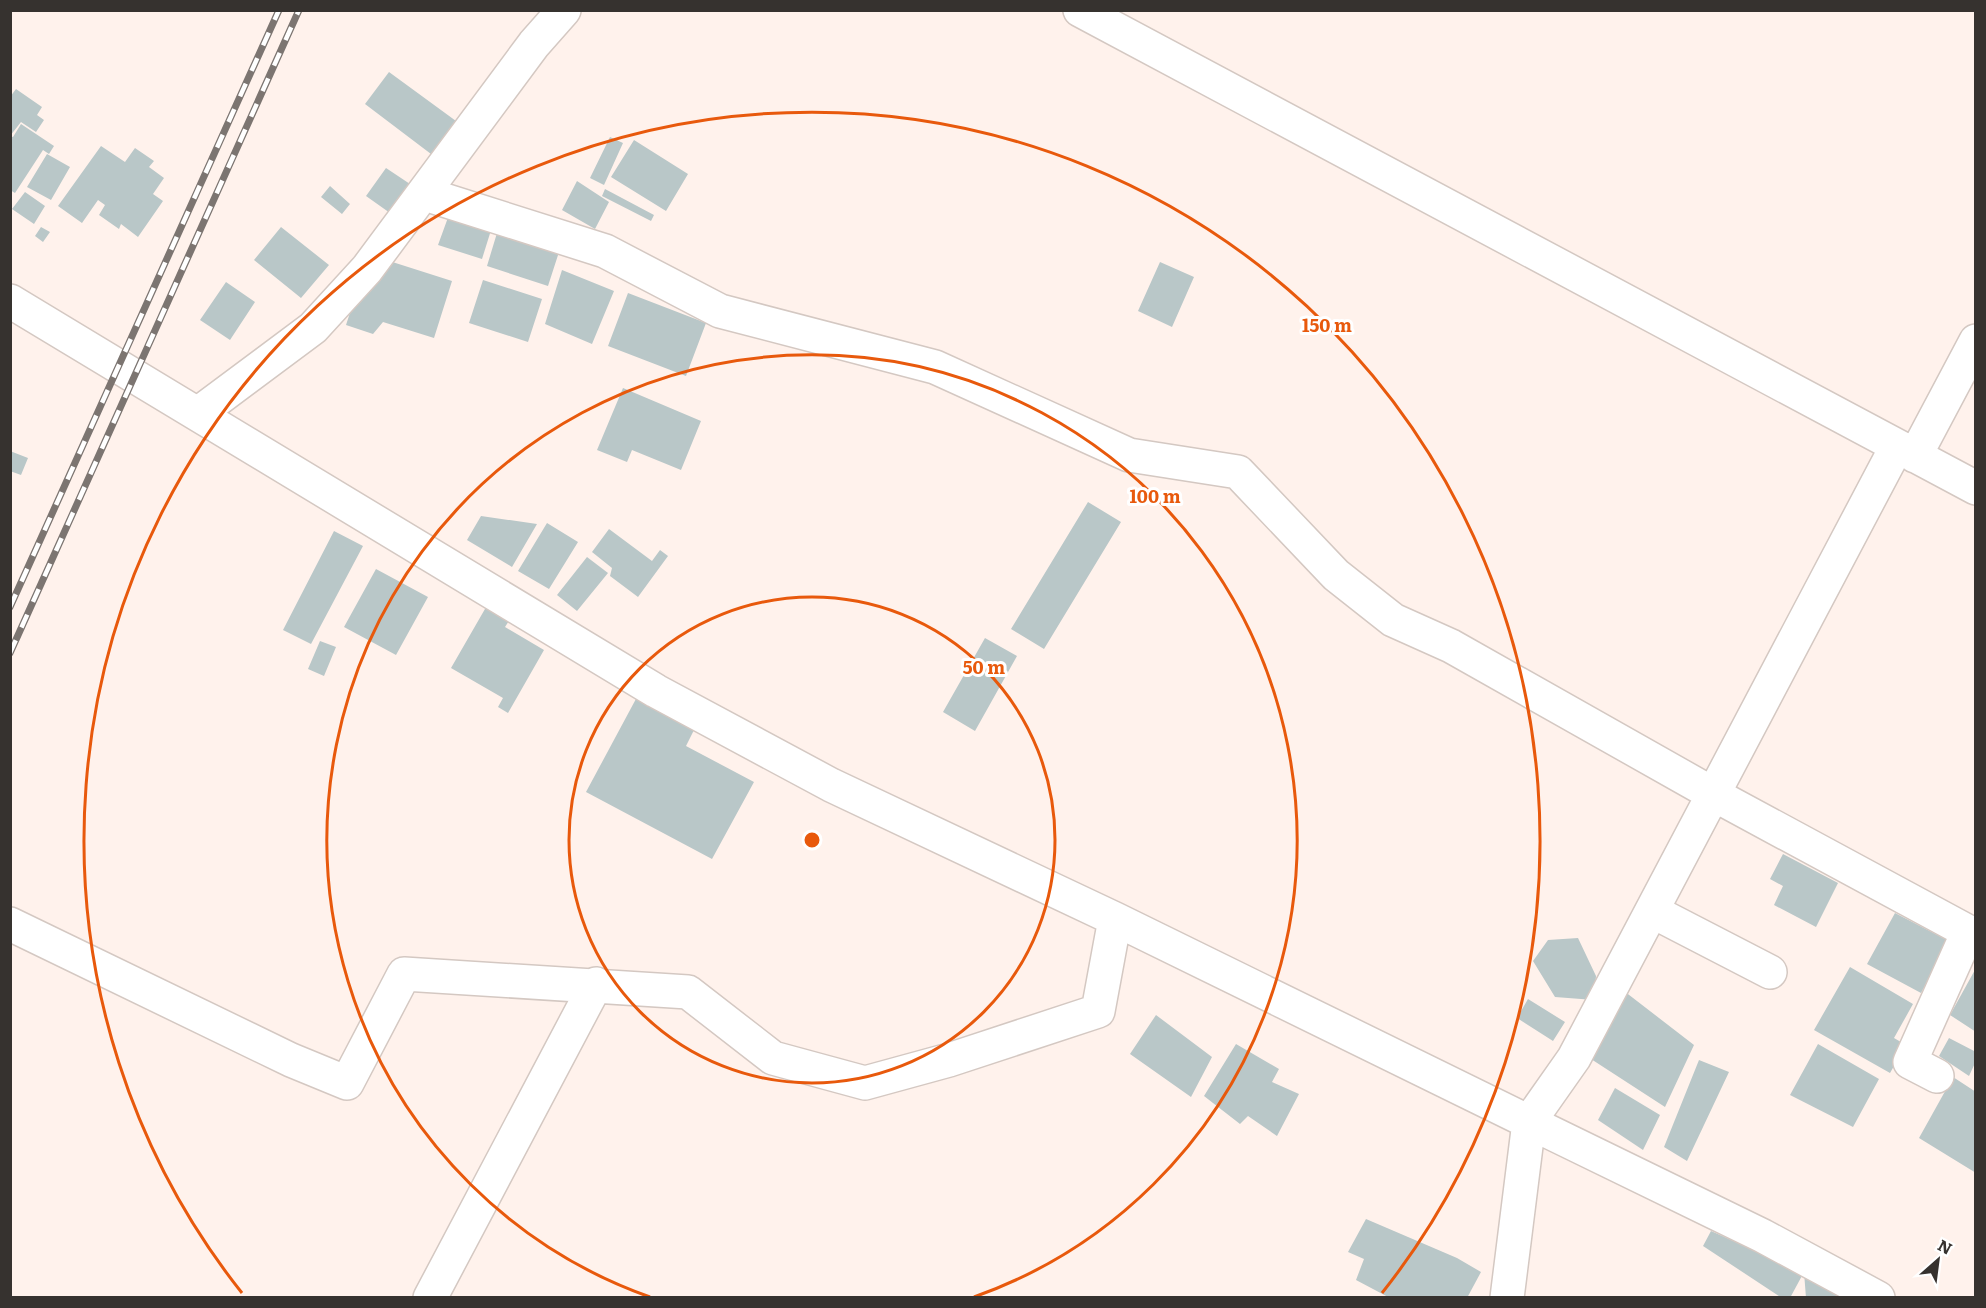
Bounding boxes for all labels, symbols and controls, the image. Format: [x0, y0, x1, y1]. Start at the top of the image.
text: 150 m [1302, 311, 1352, 338]
text: 100 m [1129, 482, 1181, 509]
text: 50 m [963, 653, 1005, 680]
centre of rings [802, 830, 822, 850]
north arrow [1908, 1230, 1968, 1290]
text: N [1934, 1232, 1957, 1260]

